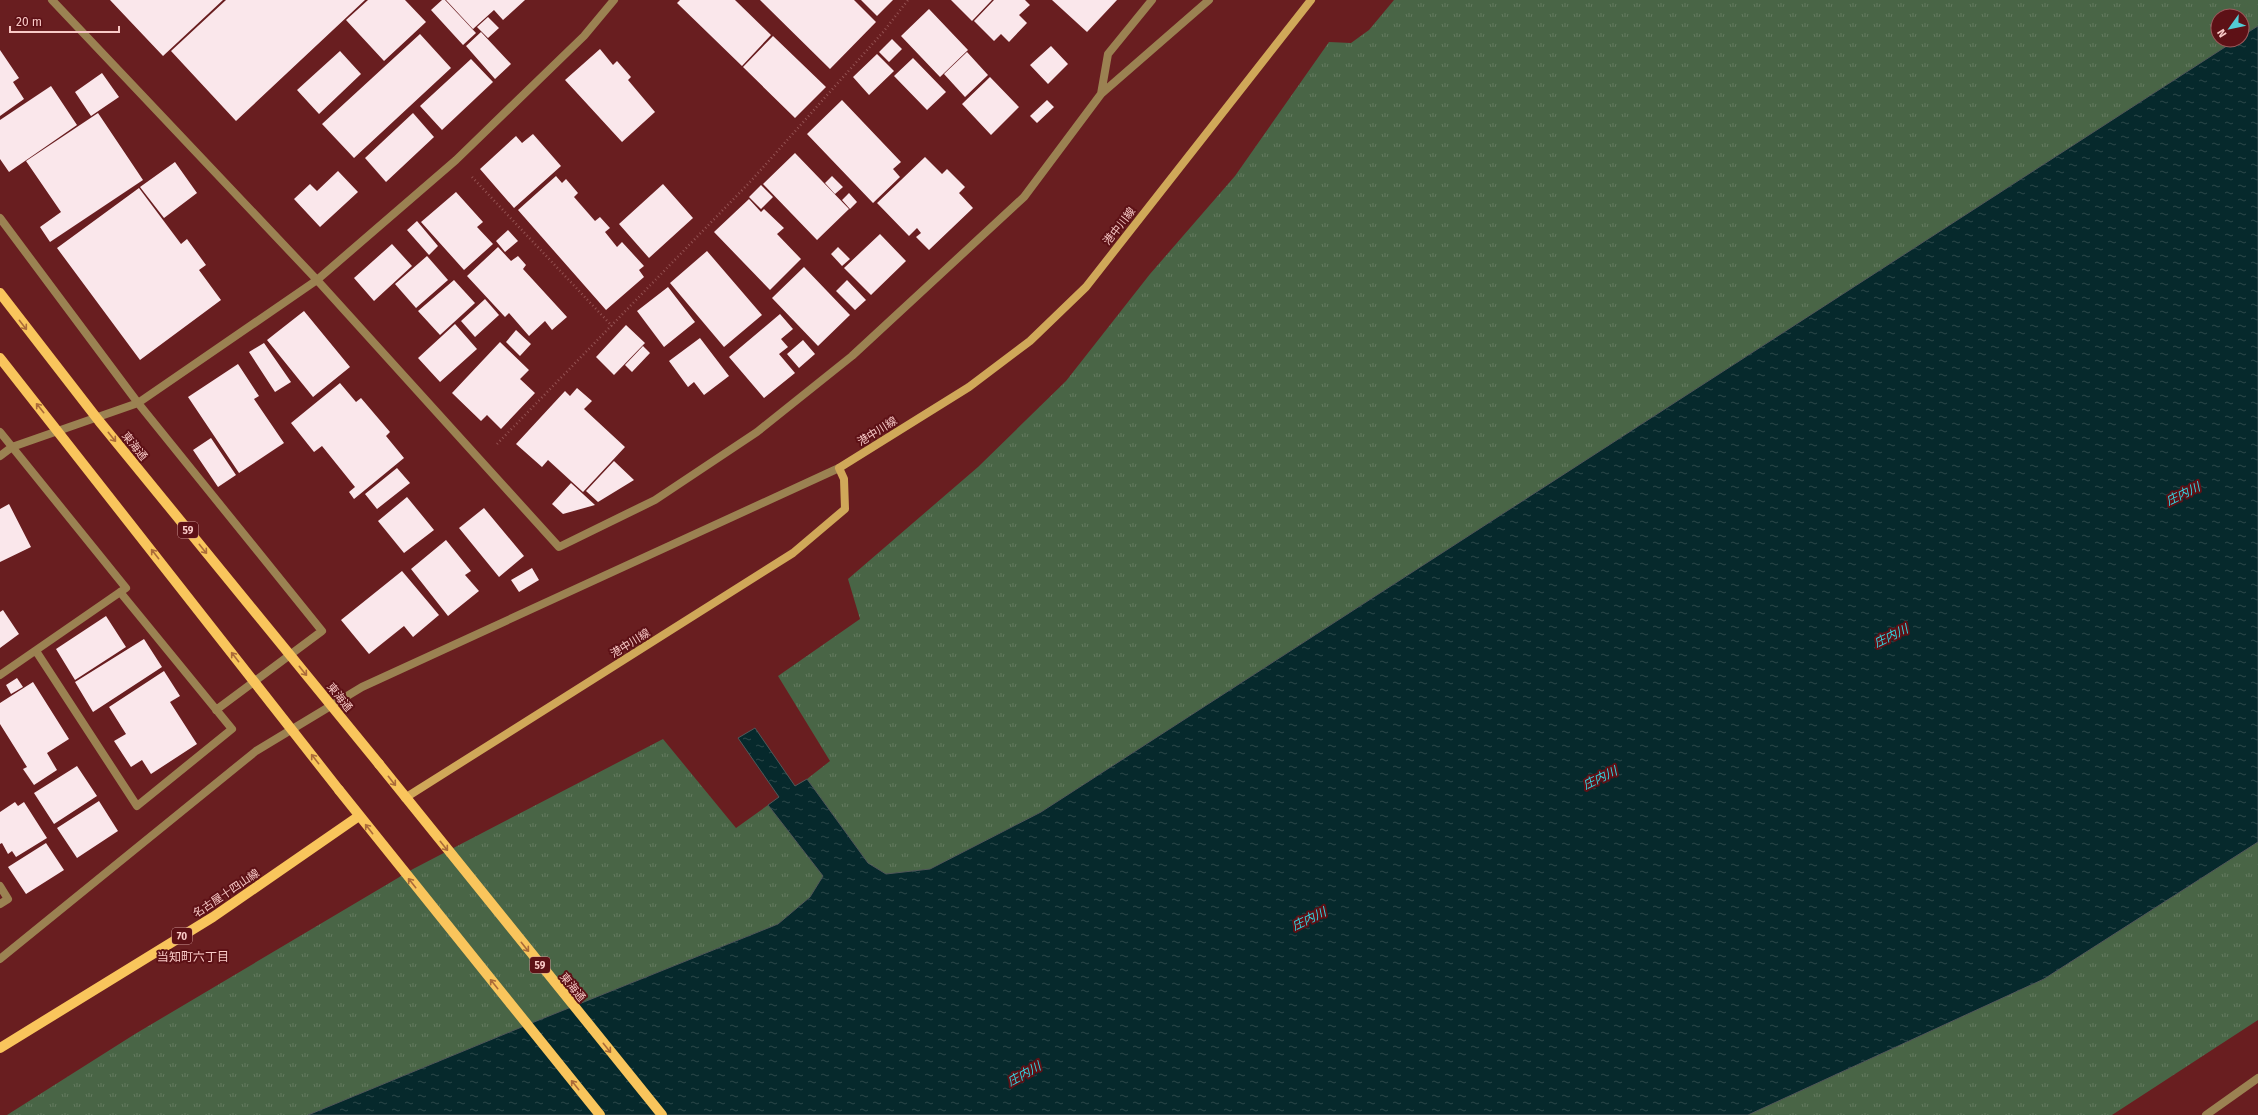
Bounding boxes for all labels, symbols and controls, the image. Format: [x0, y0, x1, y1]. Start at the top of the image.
scale bar [10, 8, 119, 34]
north arrow [2210, 8, 2250, 48]
text: 20 m [16, 15, 42, 29]
text: N [2215, 27, 2229, 40]
street label: 港中川線 [1101, 205, 1138, 248]
one-way arrow [18, 319, 27, 330]
one-way arrow [36, 402, 45, 413]
street label: 港中川線 [855, 414, 899, 449]
street label: 東海通 [119, 429, 150, 463]
one-way arrow [108, 432, 117, 443]
water label: 庄内川 [2164, 479, 2204, 508]
road number: 59 [178, 522, 198, 538]
one-way arrow [199, 543, 208, 554]
one-way arrow [151, 549, 160, 560]
water label: 庄内川 [1872, 621, 1912, 650]
street label: 港中川線 [608, 626, 652, 661]
one-way arrow [231, 651, 239, 662]
one-way arrow [299, 666, 308, 677]
street label: 東海通 [324, 680, 355, 714]
one-way arrow [311, 754, 319, 765]
water label: 庄内川 [1581, 763, 1621, 792]
one-way arrow [388, 775, 396, 786]
one-way arrow [364, 823, 373, 834]
one-way arrow [439, 841, 448, 851]
street label: 名古屋十四山線 [191, 866, 262, 920]
one-way arrow [408, 877, 416, 888]
water label: 庄内川 [1290, 904, 1330, 933]
road number: 70 [172, 928, 192, 944]
one-way arrow [521, 942, 530, 952]
district label: 当知町六丁目 [157, 950, 229, 964]
road number: 59 [530, 957, 550, 973]
street label: 東海通 [557, 970, 588, 1004]
one-way arrow [489, 978, 498, 989]
one-way arrow [603, 1043, 612, 1053]
water label: 庄内川 [1005, 1058, 1045, 1089]
one-way arrow [571, 1079, 580, 1090]

